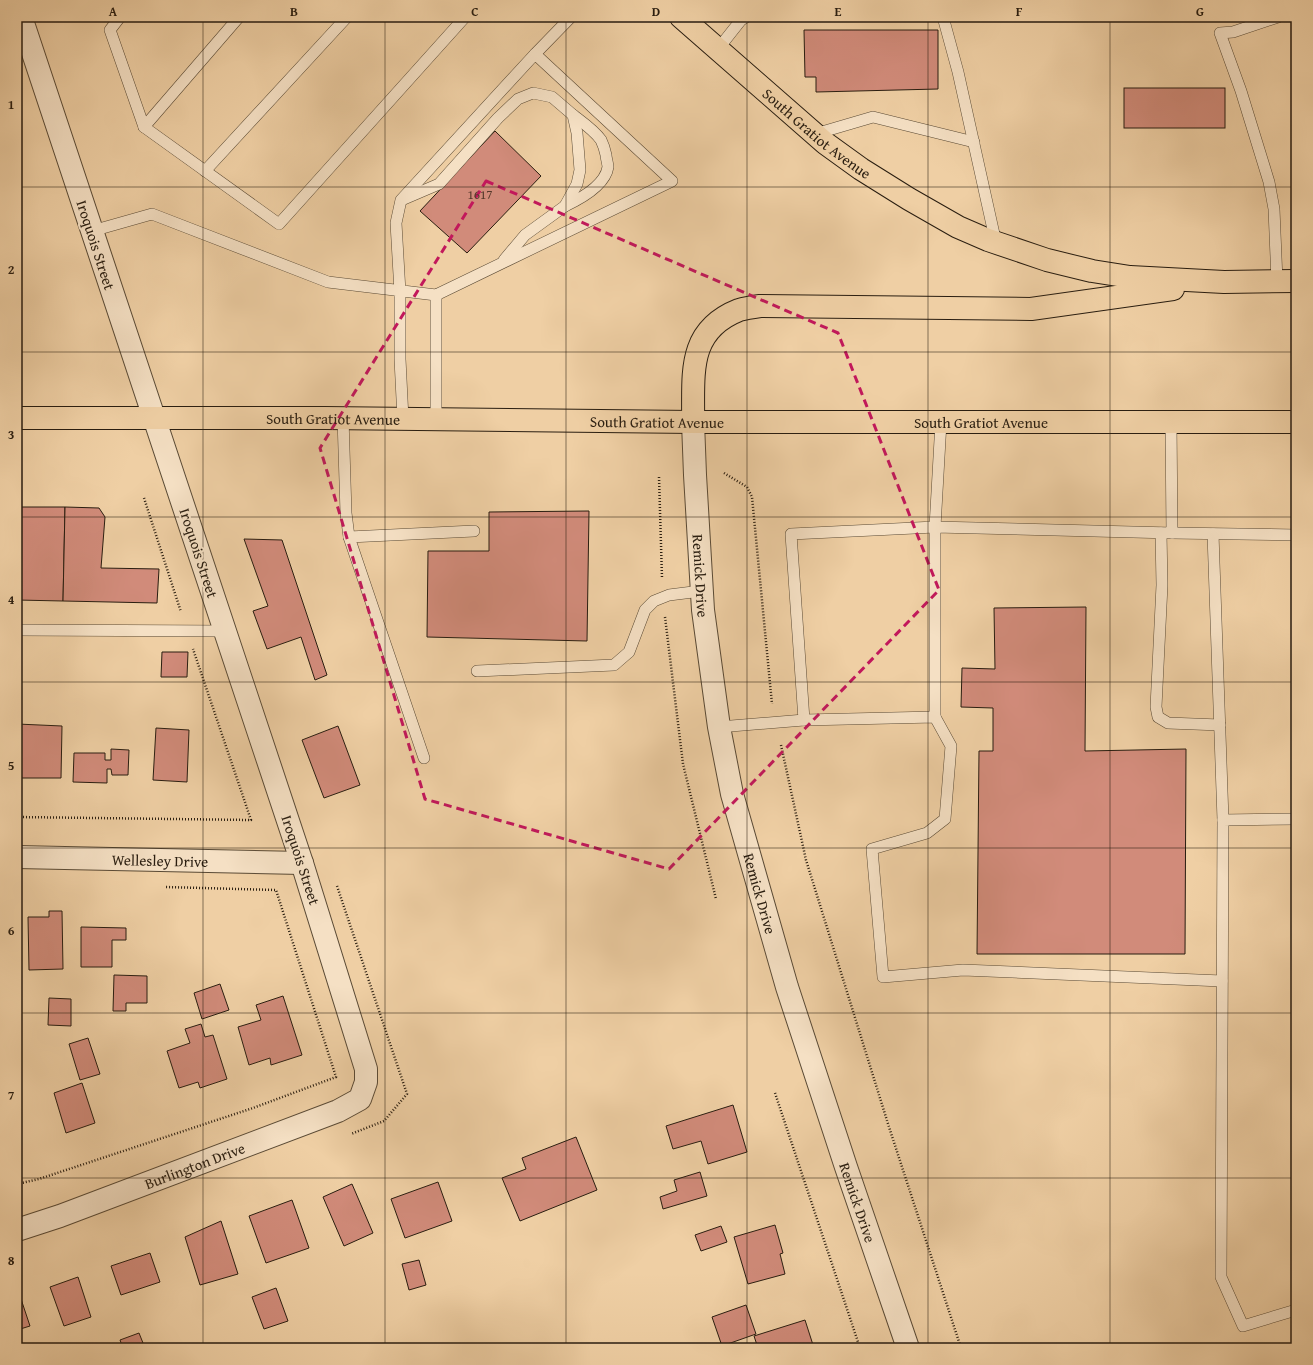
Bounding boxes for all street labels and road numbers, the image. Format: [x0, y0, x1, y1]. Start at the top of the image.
street label: South Gratiot Avenue [758, 83, 875, 183]
street label: Iroquois Street [72, 197, 121, 293]
street label: South Gratiot Avenue [266, 408, 400, 429]
street label: South Gratiot Avenue [590, 410, 724, 433]
street label: South Gratiot Avenue [914, 412, 1048, 433]
street label: Iroquois Street [175, 505, 224, 601]
street label: Remick Drive [688, 534, 714, 619]
street label: Iroquois Street [277, 812, 326, 908]
street label: Wellesley Drive [112, 848, 208, 872]
street label: Remick Drive [739, 851, 782, 936]
street label: Burlington Drive [141, 1137, 248, 1194]
street label: Remick Drive [835, 1160, 882, 1245]

